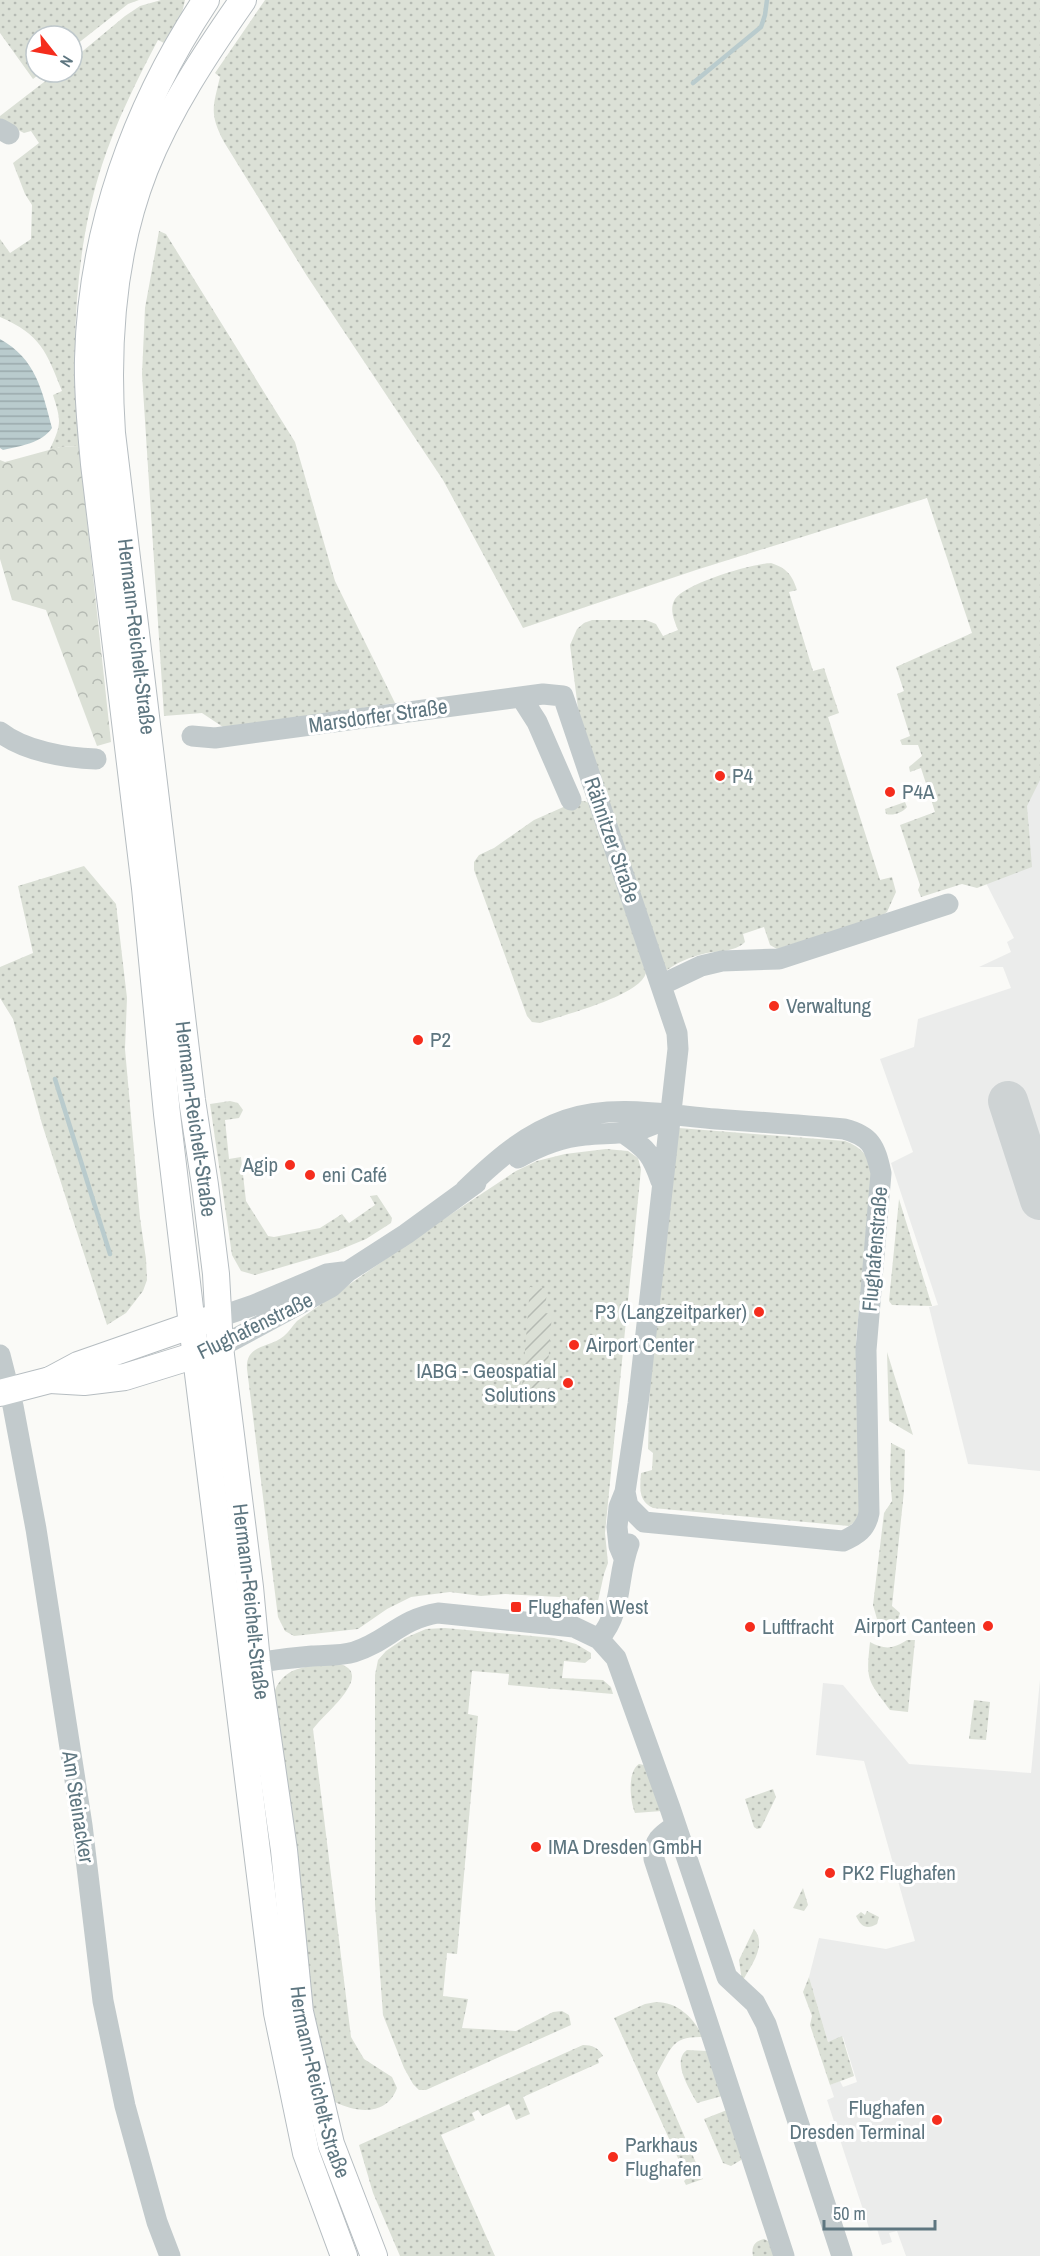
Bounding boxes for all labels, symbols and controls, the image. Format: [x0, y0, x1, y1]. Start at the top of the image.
north arrow [24, 24, 84, 84]
text: N [55, 52, 79, 71]
street label: Hermann-Reichelt-Straße [111, 537, 163, 736]
street label: Marsdorfer Straße [307, 691, 449, 740]
place label: P4 [732, 761, 753, 790]
marker: P4 [713, 769, 727, 783]
street label: Rähnitzer Straße [577, 773, 648, 907]
place label: P4A [902, 777, 935, 806]
marker: P4A [883, 785, 897, 799]
place label: Verwaltung [786, 991, 872, 1020]
marker: Verwaltung [767, 999, 781, 1013]
street label: Hermann-Reichelt-Straße [169, 1019, 224, 1218]
place label: P2 [430, 1025, 451, 1054]
marker: P2 [411, 1033, 425, 1047]
place label: Agip [242, 1150, 278, 1179]
marker: Agip [283, 1158, 297, 1172]
place label: eni Café [322, 1160, 387, 1189]
marker: eni Café [303, 1168, 317, 1182]
street label: Flughafenstraße [855, 1185, 894, 1313]
street label: Flughafenstraße [192, 1285, 317, 1366]
place label: P3 (Langzeitparker) [595, 1297, 747, 1326]
marker: P3 (Langzeitparker) [752, 1305, 766, 1319]
place label: Airport Center [585, 1330, 694, 1359]
marker: Airport Center [567, 1338, 581, 1352]
place label: IABG - Geospatial Solutions [416, 1356, 556, 1409]
marker: IABG - Geospatial Solutions [561, 1376, 575, 1390]
street label: Hermann-Reichelt-Straße [226, 1502, 277, 1701]
place label: Flughafen West [528, 1592, 649, 1621]
marker: Flughafen West [509, 1600, 523, 1614]
place label: Airport Canteen [853, 1611, 976, 1640]
place label: Luftfracht [762, 1612, 834, 1641]
marker: Airport Canteen [981, 1619, 995, 1633]
marker: Luftfracht [743, 1620, 757, 1634]
street label: Am Steinacker [55, 1748, 102, 1865]
place label: IMA Dresden GmbH [548, 1832, 702, 1861]
marker: IMA Dresden GmbH [529, 1840, 543, 1854]
place label: PK2 Flughafen [842, 1858, 956, 1887]
marker: PK2 Flughafen [823, 1866, 837, 1880]
street label: Hermann-Reichelt-Straße [284, 1985, 358, 2182]
place label: Flughafen Dresden Terminal [789, 2093, 925, 2146]
marker: Flughafen Dresden Terminal [930, 2113, 944, 2127]
place label: Parkhaus Flughafen [625, 2130, 702, 2183]
marker: Parkhaus Flughafen [606, 2150, 620, 2164]
scale bar [824, 2193, 935, 2231]
text: 50 m [833, 2201, 866, 2226]

